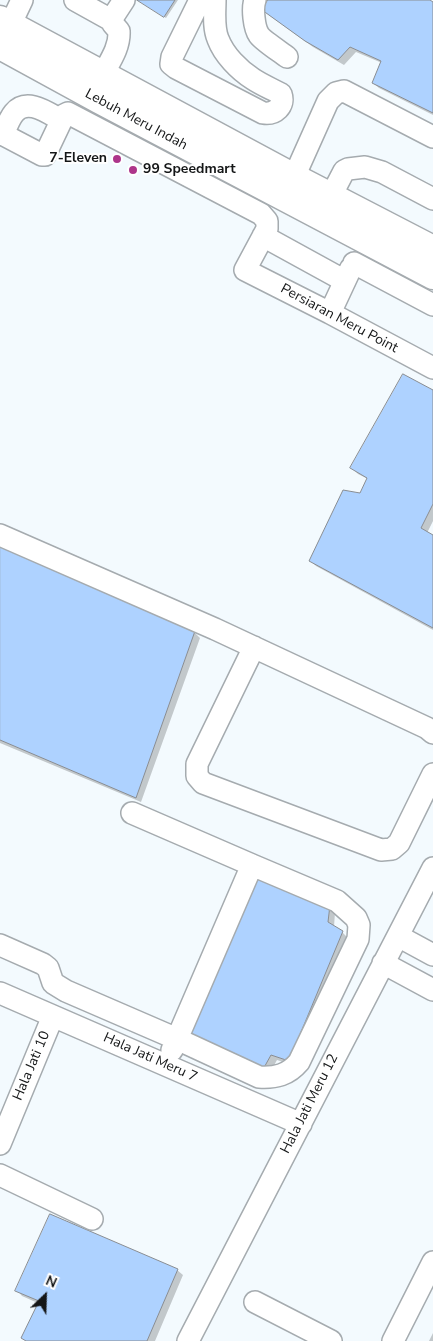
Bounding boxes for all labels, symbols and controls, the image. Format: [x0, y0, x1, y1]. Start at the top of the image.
street label: Lebuh Meru Indah [82, 86, 190, 154]
place label: 7-Eleven [49, 151, 107, 167]
marker: 7-Eleven [111, 153, 123, 165]
place label: 99 Speedmart [143, 162, 236, 178]
marker: 99 Speedmart [127, 164, 139, 176]
street label: Persiaran Meru Point [277, 281, 401, 357]
street label: Hala Jati 10 [10, 1029, 54, 1103]
street label: Hala Jati Meru 7 [100, 1030, 200, 1086]
street label: Hala Jati Meru 12 [278, 1051, 342, 1157]
north arrow [20, 1271, 70, 1321]
text: N [43, 1271, 60, 1293]

